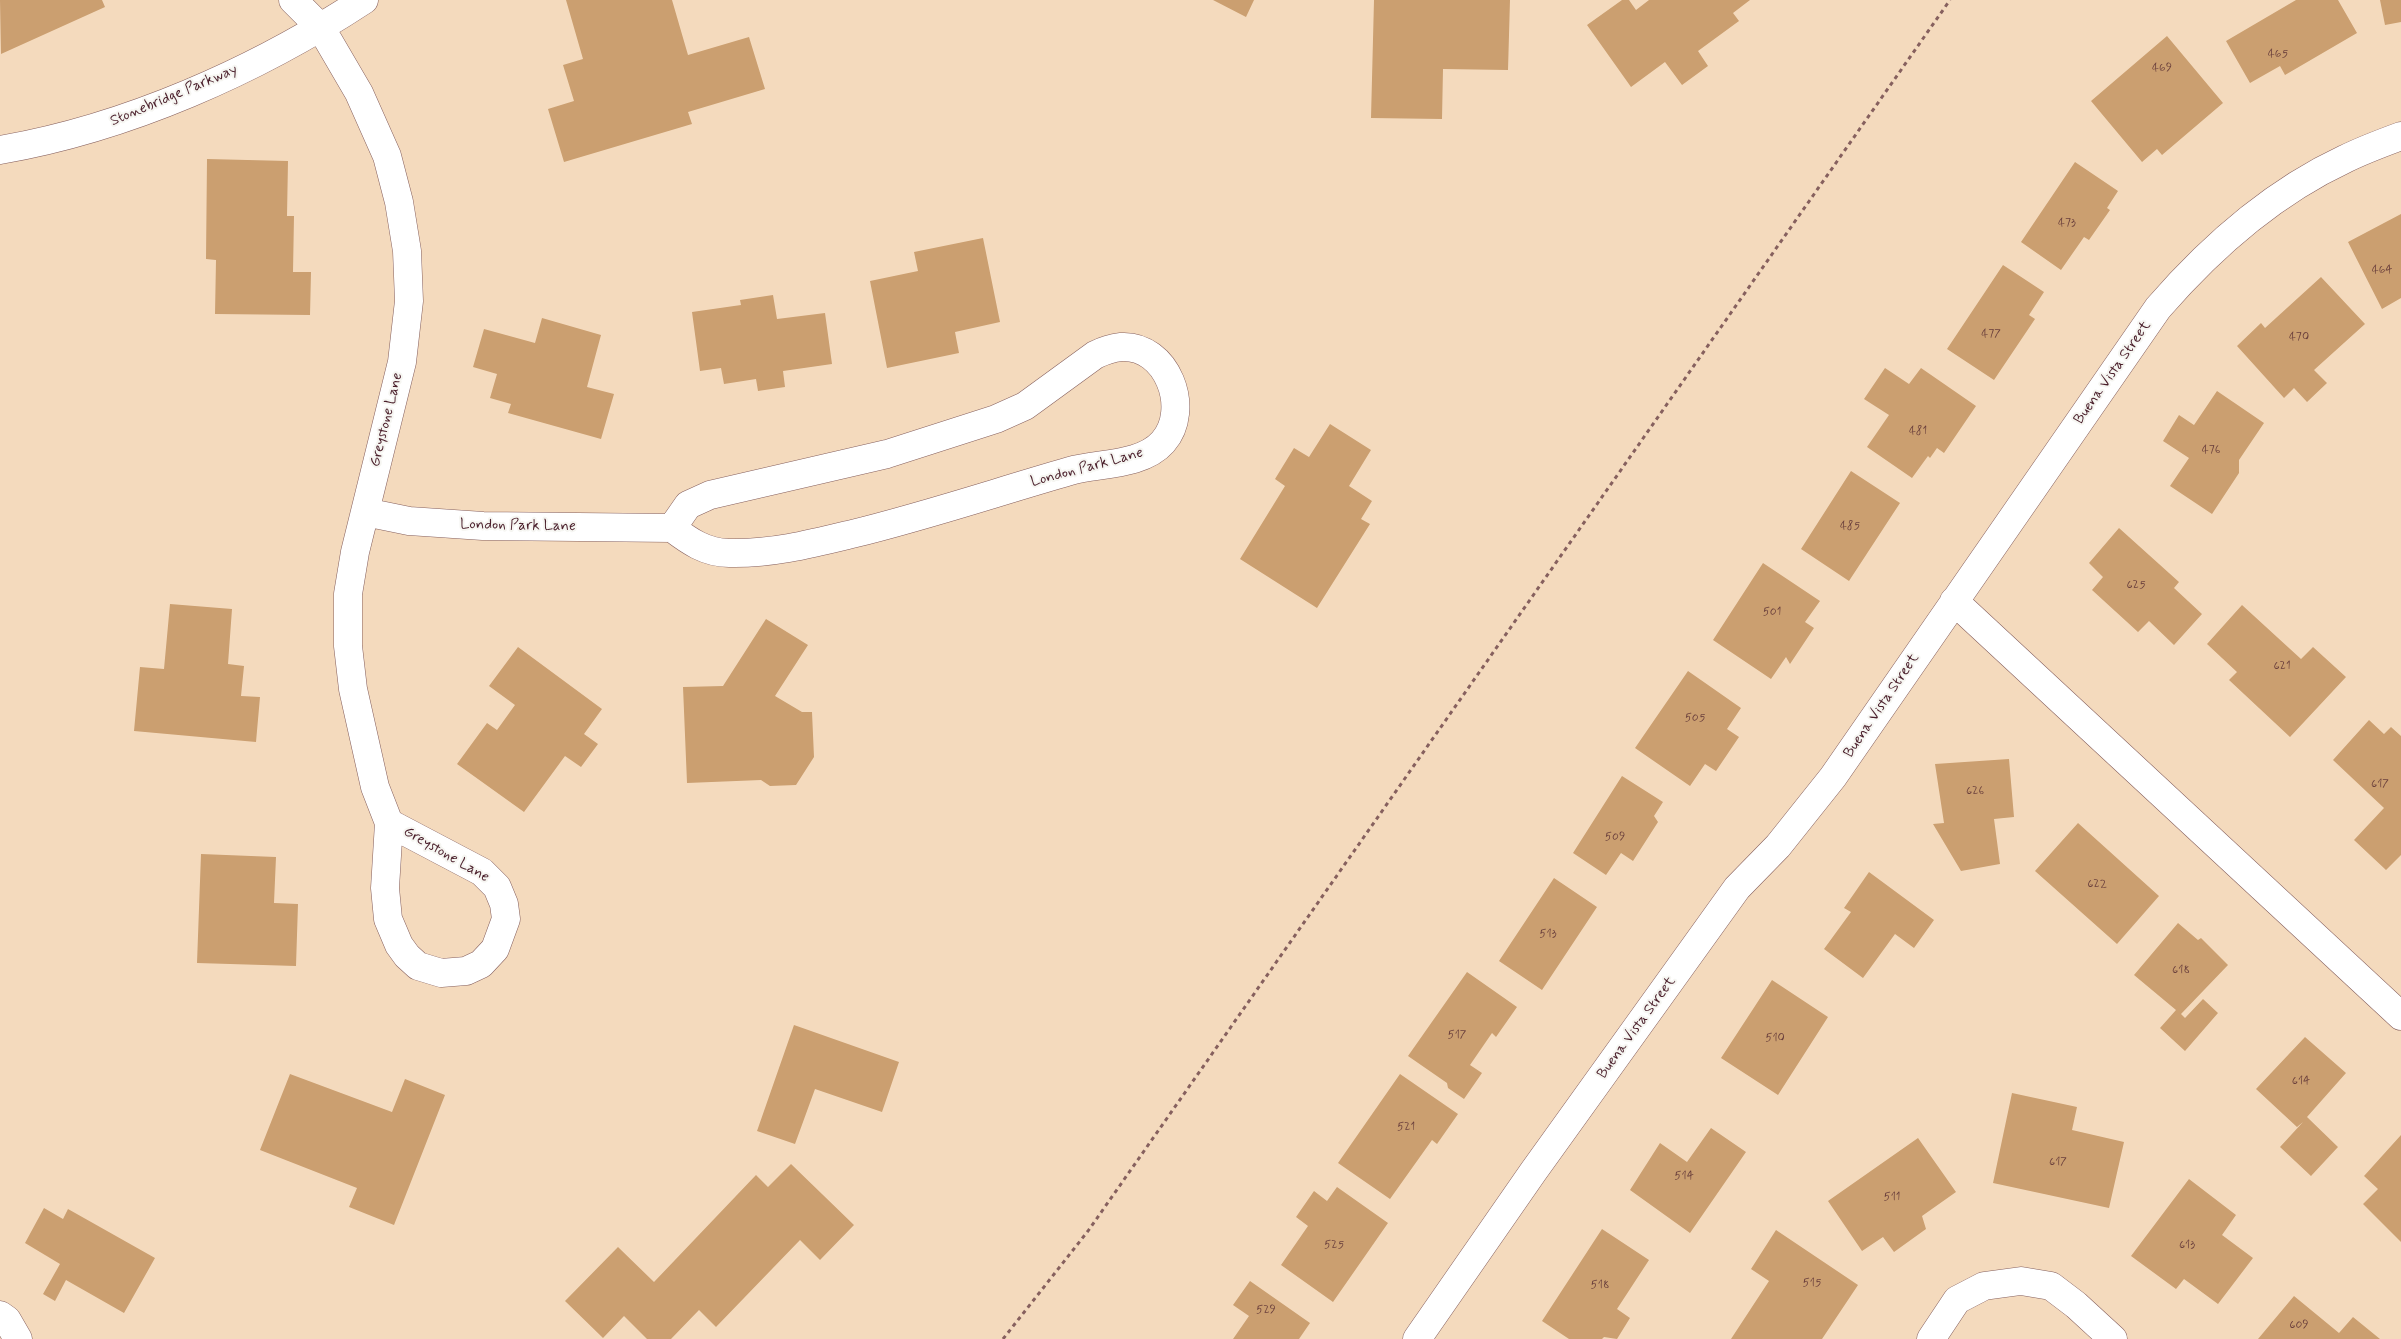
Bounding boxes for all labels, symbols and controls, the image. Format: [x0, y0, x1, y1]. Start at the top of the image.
house number: 465 [2268, 47, 2288, 61]
street label: Stonebridge Parkway [108, 61, 240, 131]
house number: 469 [2152, 61, 2172, 75]
house number: 473 [2058, 216, 2076, 230]
house number: 464 [2372, 263, 2392, 277]
street label: Buena Vista Street [2071, 318, 2155, 428]
house number: 477 [1981, 327, 2001, 341]
house number: 470 [2289, 330, 2309, 344]
street label: Greystone Lane [367, 371, 407, 469]
house number: 481 [1909, 424, 1927, 438]
house number: 476 [2202, 443, 2220, 457]
street label: London Park Lane [1029, 444, 1145, 492]
street label: London Park Lane [460, 516, 576, 536]
house number: 485 [1840, 519, 1860, 533]
house number: 625 [2126, 578, 2146, 592]
house number: 501 [1763, 605, 1781, 619]
street label: Buena Vista Street [1840, 650, 1924, 762]
house number: 621 [2273, 659, 2291, 673]
house number: 505 [1685, 711, 1705, 725]
house number: 617 [2371, 777, 2389, 791]
house number: 626 [1966, 784, 1984, 798]
street label: Greystone Lane [400, 823, 492, 887]
house number: 509 [1605, 830, 1625, 844]
house number: 622 [2087, 877, 2107, 891]
house number: 513 [1539, 927, 1557, 941]
house number: 618 [2172, 963, 2190, 977]
street label: Buena Vista Street [1594, 973, 1680, 1083]
house number: 517 [1447, 1028, 1467, 1042]
house number: 510 [1765, 1031, 1785, 1045]
house number: 614 [2292, 1074, 2310, 1088]
house number: 521 [1397, 1120, 1415, 1134]
house number: 617 [2049, 1155, 2067, 1169]
house number: 514 [1674, 1169, 1694, 1183]
house number: 511 [1883, 1190, 1901, 1204]
house number: 525 [1324, 1238, 1344, 1252]
house number: 613 [2179, 1238, 2195, 1252]
house number: 515 [1802, 1276, 1822, 1290]
house number: 518 [1591, 1278, 1609, 1292]
house number: 529 [1256, 1303, 1276, 1317]
house number: 609 [2289, 1318, 2309, 1332]

